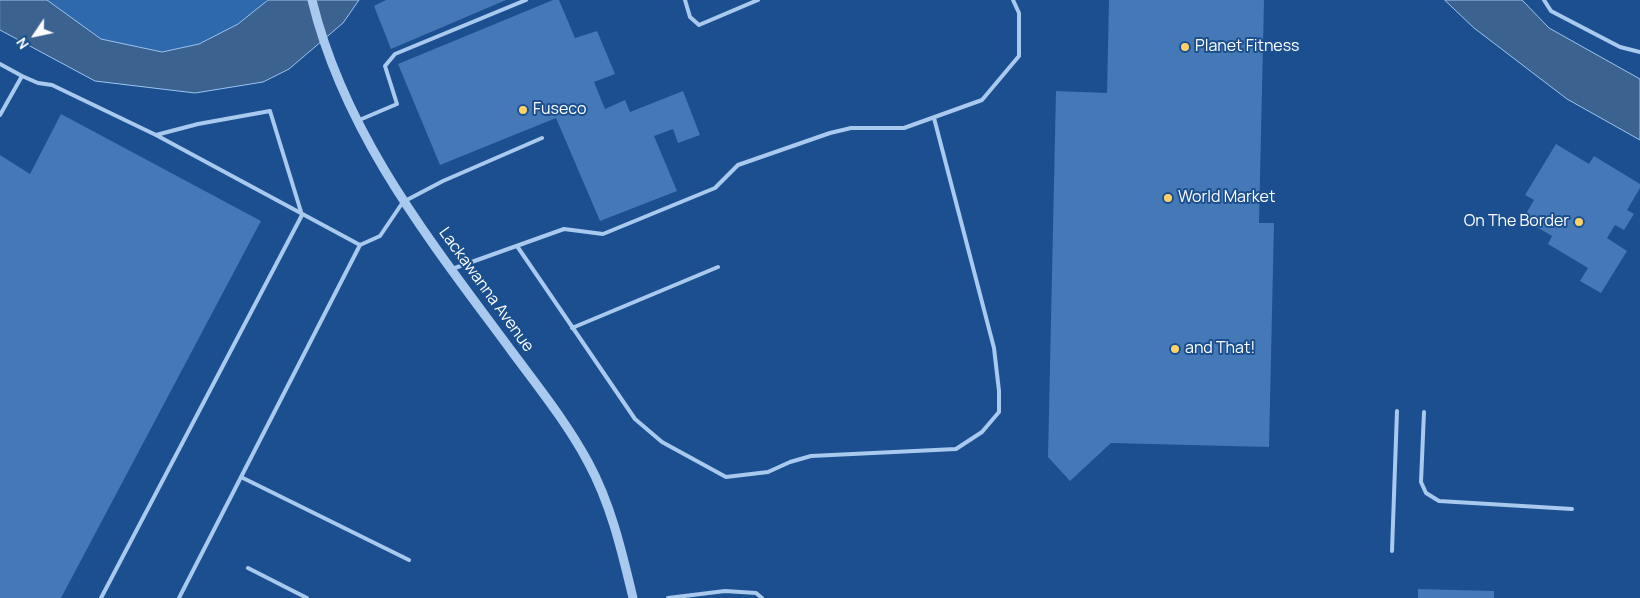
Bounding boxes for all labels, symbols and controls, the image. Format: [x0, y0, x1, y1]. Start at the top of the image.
north arrow [10, 10, 60, 60]
text: N [11, 34, 33, 53]
place label: Planet Fitness [1195, 37, 1300, 57]
marker: Planet Fitness [1179, 41, 1191, 53]
place label: Fuseco [533, 100, 586, 120]
marker: Fuseco [517, 104, 529, 116]
place label: World Market [1178, 188, 1275, 208]
marker: World Market [1162, 192, 1174, 204]
place label: On The Border [1464, 212, 1569, 232]
marker: On The Border [1573, 216, 1585, 228]
street label: Lackawanna Avenue [434, 224, 538, 356]
place label: and That! [1185, 339, 1255, 359]
marker: and That! [1169, 343, 1181, 355]

